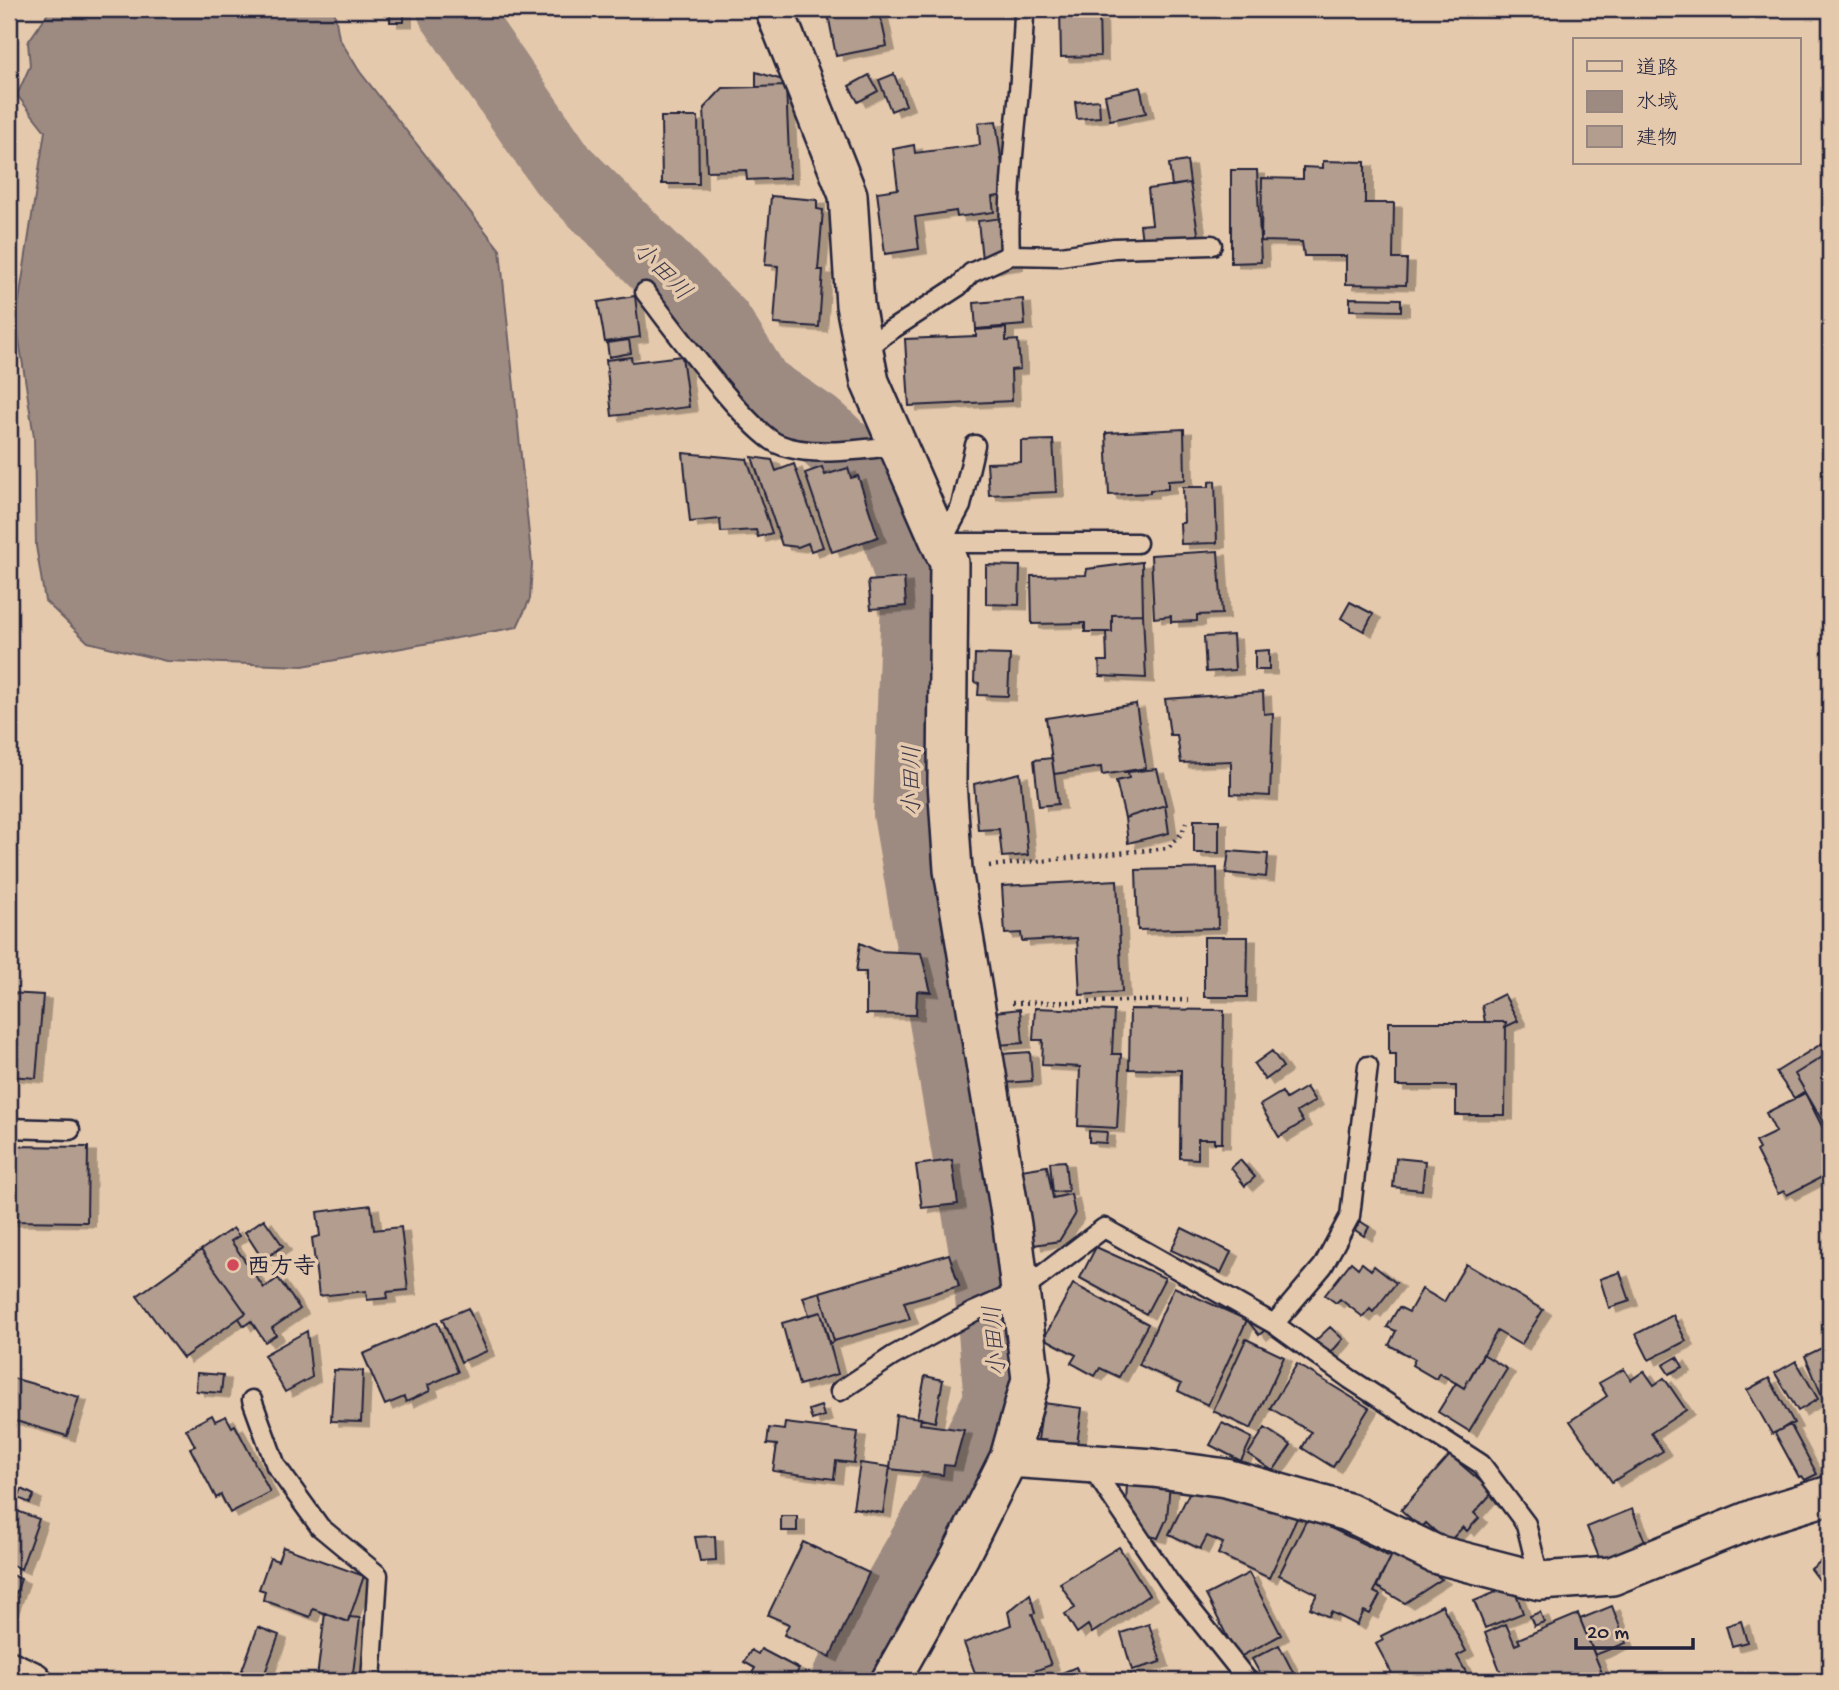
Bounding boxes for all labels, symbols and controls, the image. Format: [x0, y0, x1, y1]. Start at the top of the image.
legend [1573, 38, 1800, 164]
text: 道路 [1636, 57, 1678, 83]
text: 水域 [1636, 91, 1678, 117]
text: 建物 [1636, 127, 1678, 153]
water label: 小田川 [625, 237, 696, 308]
water label: 小田川 [900, 745, 929, 817]
place label: 西方寺 [247, 1254, 316, 1282]
marker: 西方寺 [225, 1257, 241, 1273]
water label: 小田川 [980, 1304, 1015, 1378]
scale bar [1576, 1606, 1694, 1650]
text: 20 m [1587, 1622, 1629, 1647]

